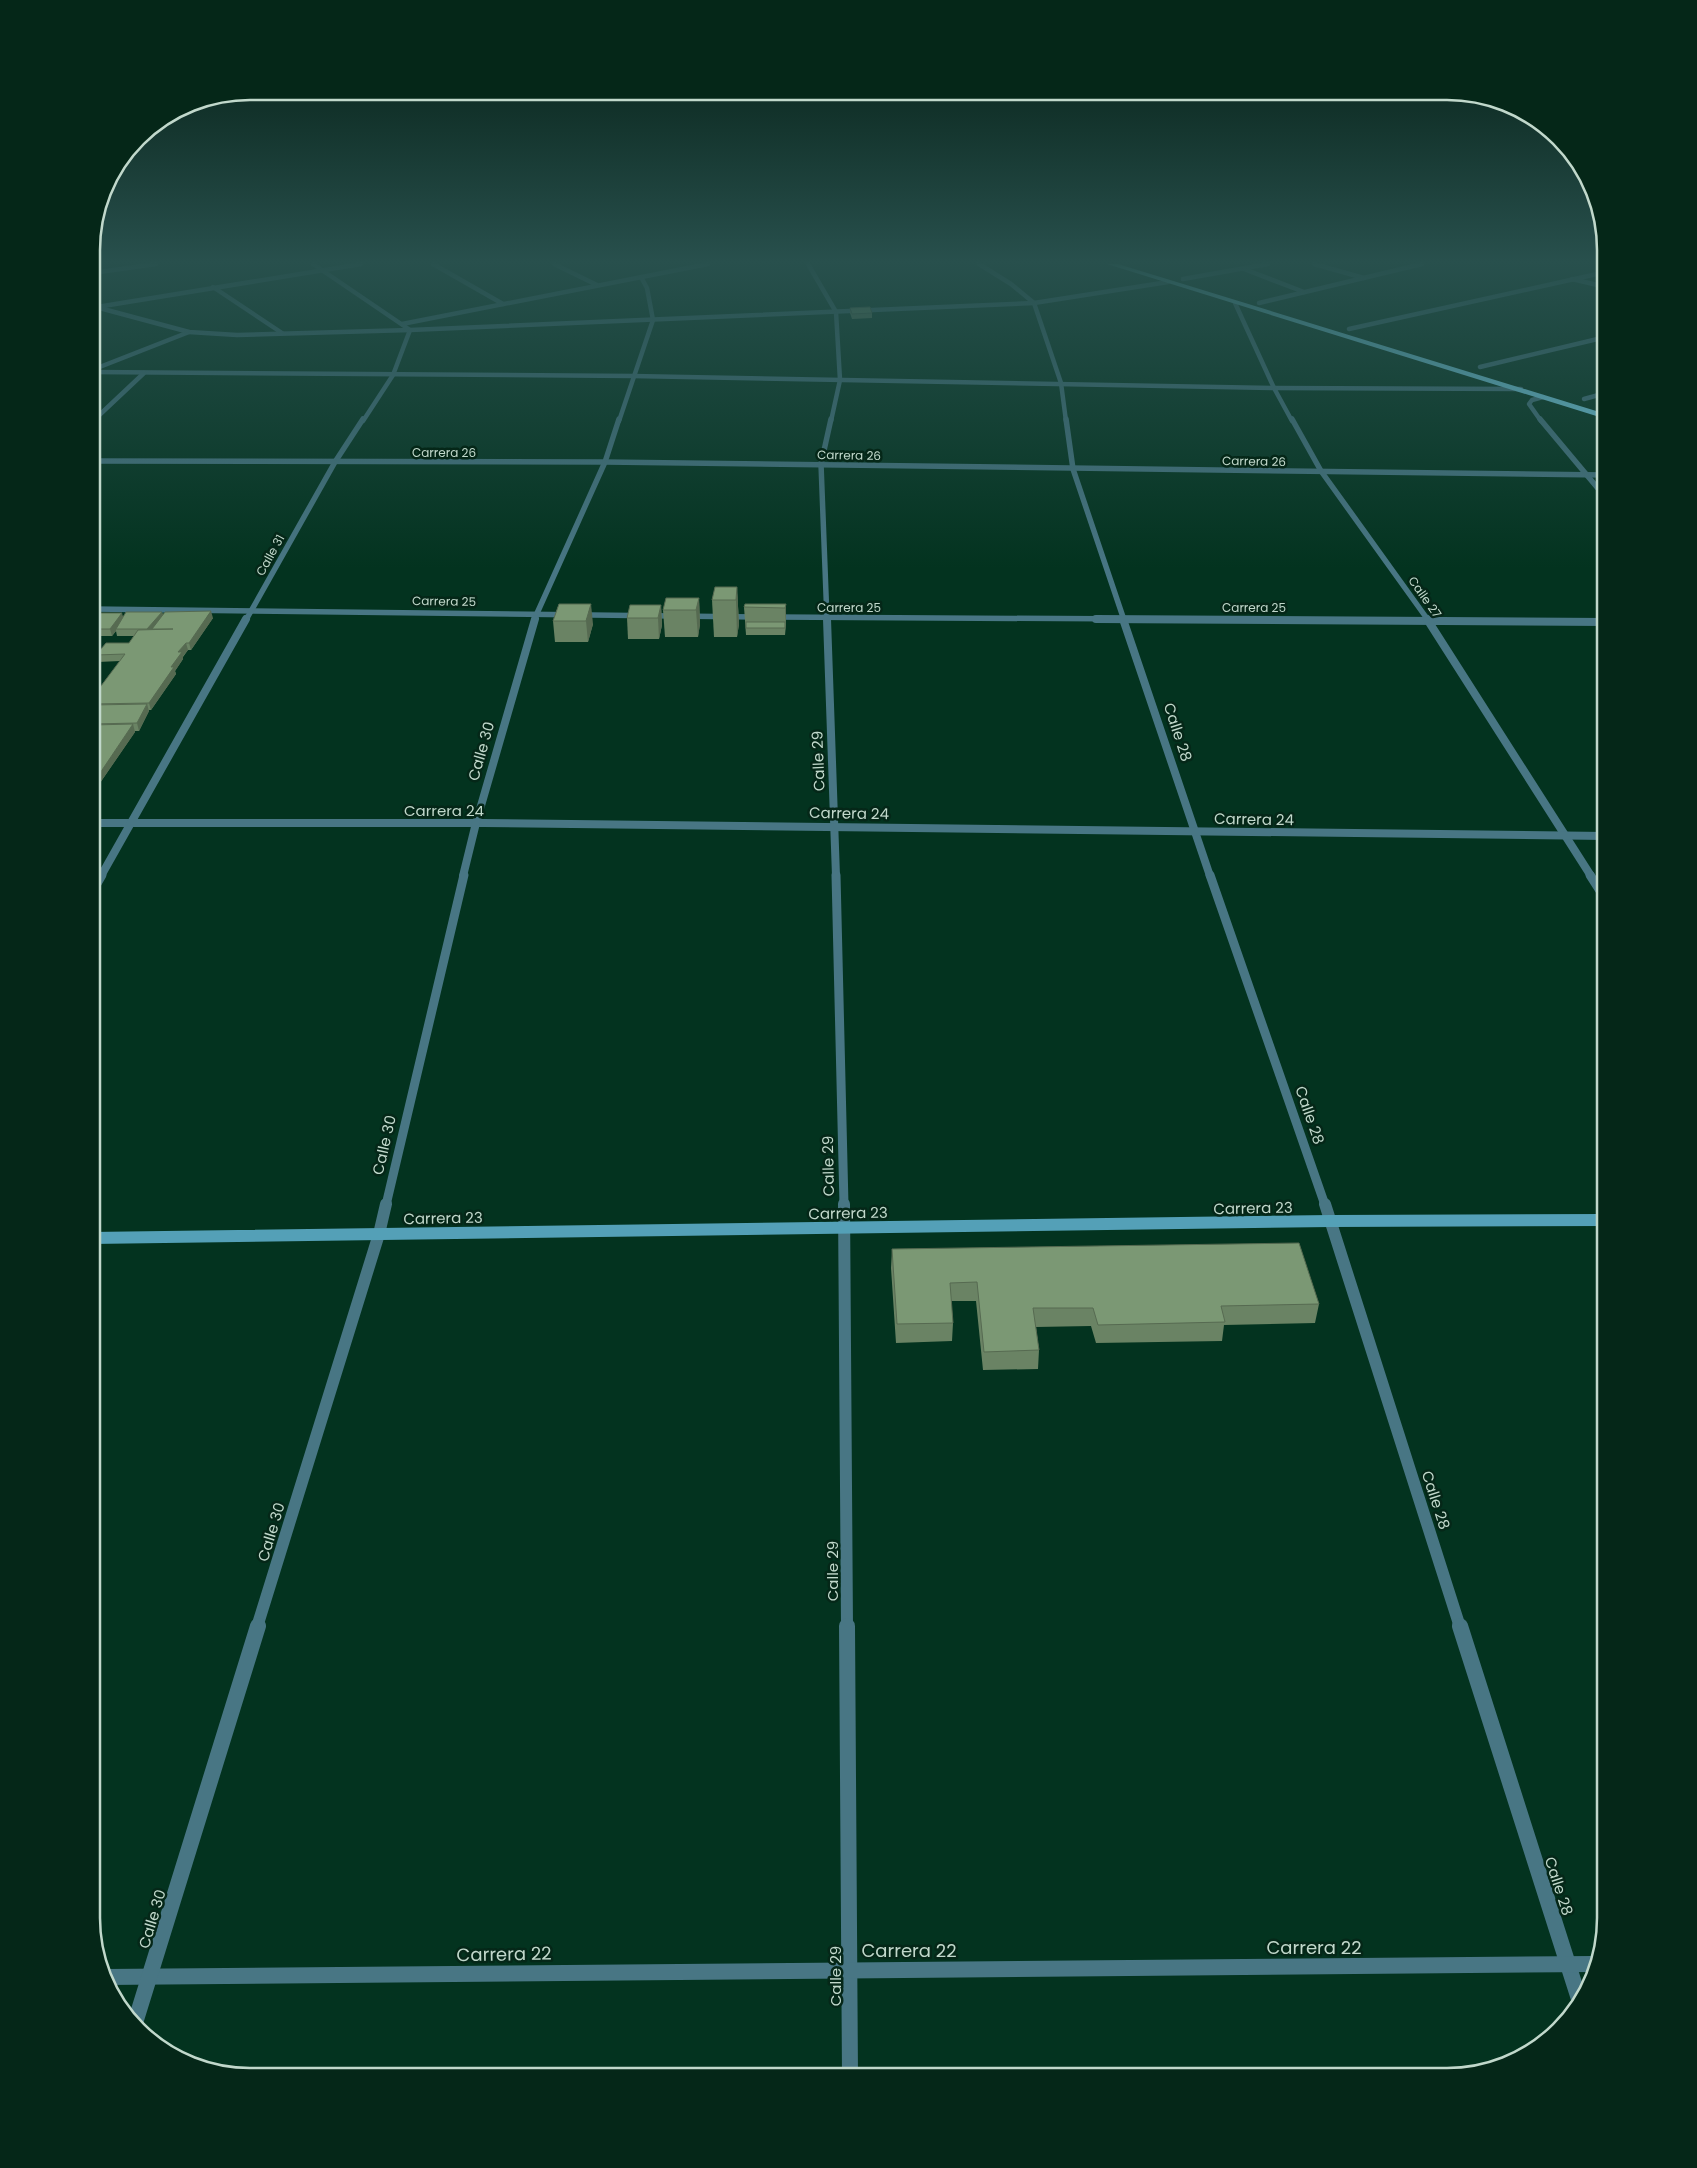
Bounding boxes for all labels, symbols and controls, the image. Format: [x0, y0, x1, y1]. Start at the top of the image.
street label: Carrera 26 [412, 444, 476, 461]
street label: Carrera 26 [817, 446, 881, 464]
street label: Carrera 26 [1222, 452, 1286, 470]
street label: Calle 31 [252, 531, 288, 579]
street label: Calle 27 [1404, 573, 1446, 622]
street label: Carrera 25 [412, 592, 476, 610]
street label: Carrera 25 [817, 599, 881, 616]
street label: Carrera 25 [1222, 599, 1286, 616]
street label: Calle 28 [1159, 700, 1197, 764]
street label: Calle 30 [463, 719, 499, 783]
street label: Calle 29 [806, 730, 830, 792]
street label: Carrera 24 [404, 800, 484, 821]
street label: Carrera 24 [809, 802, 889, 824]
street label: Carrera 24 [1214, 808, 1294, 830]
street label: Calle 28 [1290, 1083, 1330, 1147]
street label: Calle 30 [367, 1113, 401, 1177]
street label: Calle 29 [817, 1136, 839, 1196]
street label: Carrera 23 [1213, 1197, 1293, 1219]
street label: Carrera 23 [808, 1202, 888, 1224]
street label: Carrera 23 [403, 1207, 483, 1229]
street label: Calle 28 [1417, 1468, 1455, 1532]
street label: Calle 30 [252, 1500, 290, 1564]
street label: Calle 29 [822, 1541, 843, 1601]
street label: Calle 28 [1540, 1854, 1578, 1918]
street label: Calle 30 [133, 1887, 171, 1951]
street label: Carrera 22 [1266, 1935, 1362, 1960]
street label: Carrera 22 [861, 1938, 957, 1963]
street label: Carrera 22 [456, 1941, 552, 1967]
street label: Calle 29 [825, 1946, 846, 2006]

